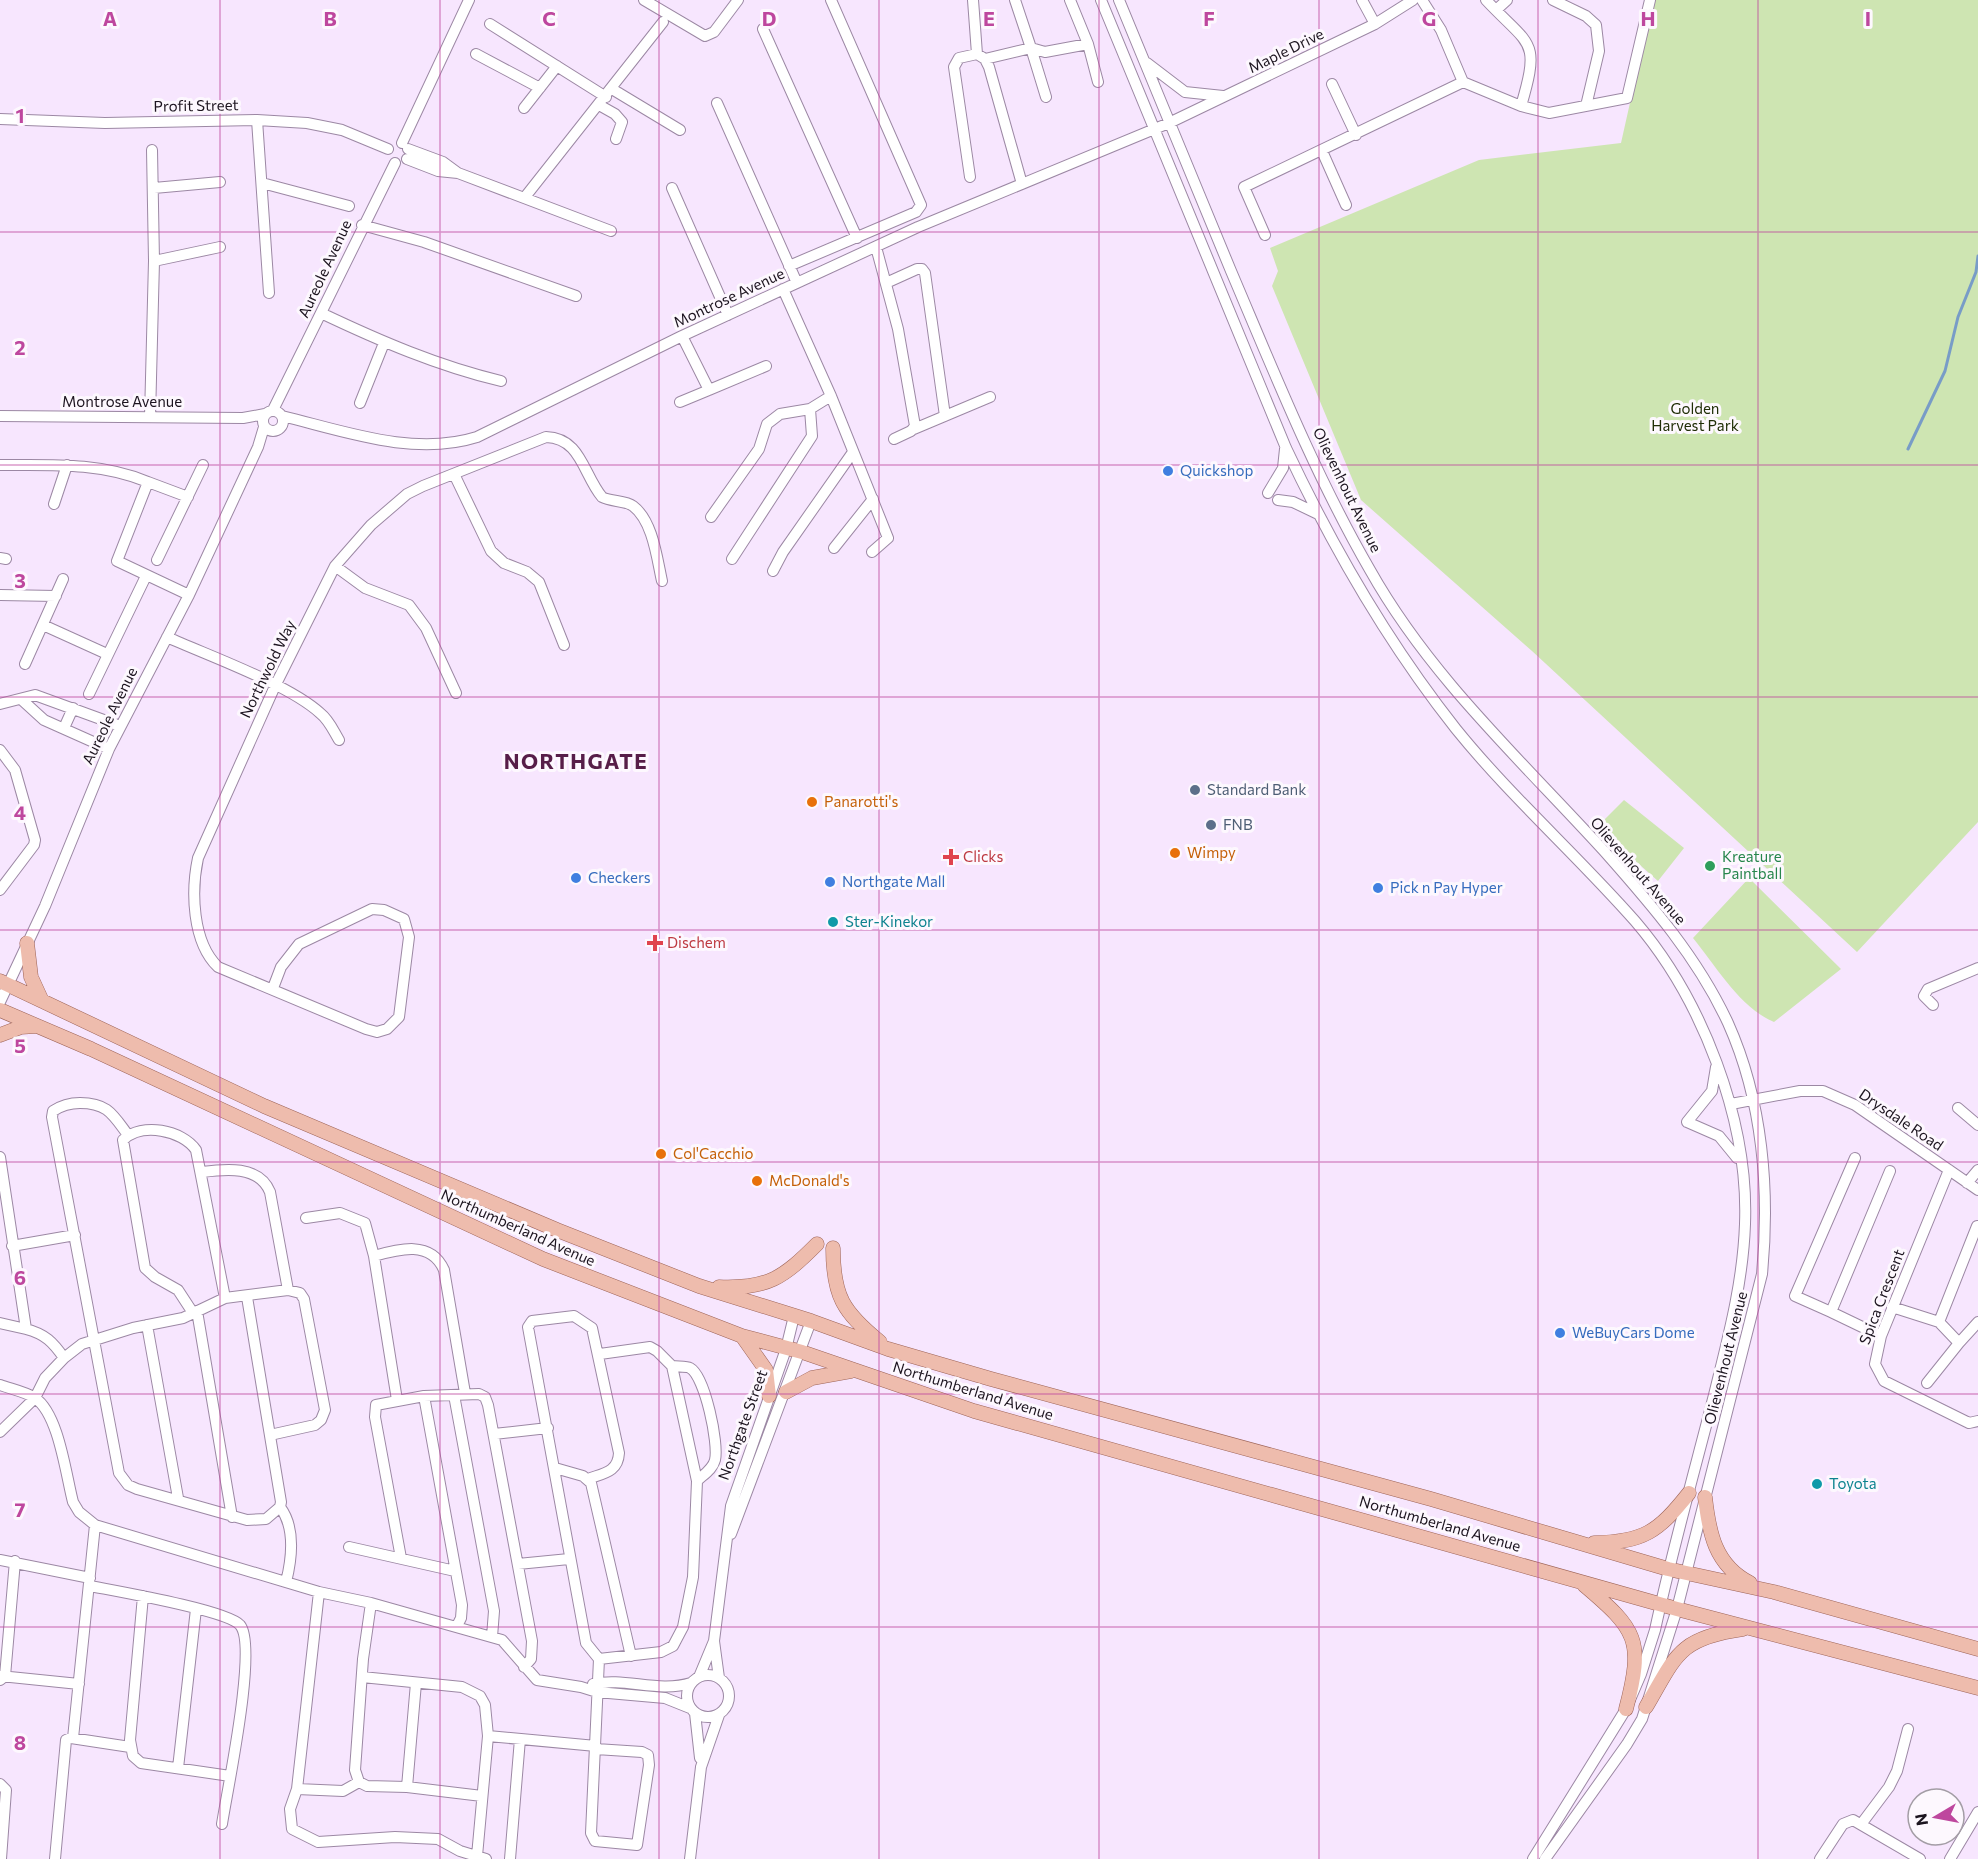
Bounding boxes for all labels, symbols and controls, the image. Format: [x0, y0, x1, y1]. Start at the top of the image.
text: A [103, 6, 117, 30]
text: B [323, 6, 337, 30]
text: C [542, 6, 556, 30]
text: D [762, 6, 776, 30]
text: E [983, 6, 995, 30]
text: F [1203, 6, 1215, 30]
text: G [1422, 6, 1436, 30]
text: H [1641, 6, 1656, 30]
text: I [1865, 6, 1871, 30]
street label: Maple Drive [1245, 24, 1326, 76]
street label: Profit Street [153, 95, 239, 115]
text: 1 [15, 103, 25, 127]
street label: Aureole Avenue [294, 217, 355, 320]
street label: Montrose Avenue [670, 264, 787, 331]
text: 2 [14, 335, 26, 359]
street label: Montrose Avenue [62, 392, 182, 410]
park label: Golden Harvest Park [1651, 399, 1739, 434]
street label: Olievenhout Avenue [1310, 424, 1386, 555]
place label: Quickshop [1180, 461, 1253, 479]
marker: Quickshop [1161, 464, 1175, 478]
text: 3 [14, 568, 26, 592]
street label: Northwold Way [236, 616, 299, 721]
street label: Aureole Avenue [78, 664, 140, 767]
district label: NORTHGATE [504, 748, 648, 773]
place label: Standard Bank [1207, 780, 1306, 798]
marker: Standard Bank [1188, 783, 1202, 797]
place label: Panarotti's [824, 792, 898, 810]
marker: Panarotti's [805, 795, 819, 809]
text: 4 [14, 800, 26, 824]
street label: Olievenhout Avenue [1587, 813, 1690, 928]
place label: FNB [1223, 815, 1253, 833]
marker: FNB [1204, 818, 1218, 832]
place label: Wimpy [1187, 843, 1236, 861]
marker: Wimpy [1168, 846, 1182, 860]
place label: Clicks [963, 847, 1003, 865]
place label: Kreature Paintball [1722, 847, 1782, 882]
marker: Clicks [944, 850, 958, 864]
marker: Kreature Paintball [1703, 859, 1717, 873]
place label: Checkers [588, 868, 651, 886]
marker: Checkers [569, 871, 583, 885]
place label: Northgate Mall [842, 872, 945, 890]
marker: Northgate Mall [823, 875, 837, 889]
place label: Pick n Pay Hyper [1390, 878, 1503, 896]
marker: Pick n Pay Hyper [1371, 881, 1385, 895]
place label: Ster-Kinekor [845, 912, 933, 930]
marker: Ster-Kinekor [826, 915, 840, 929]
place label: Dischem [667, 933, 726, 951]
marker: Dischem [648, 936, 662, 950]
text: 5 [14, 1033, 26, 1057]
street label: Drysdale Road [1856, 1084, 1947, 1154]
place label: Col'Cacchio [673, 1144, 753, 1162]
marker: Col'Cacchio [654, 1147, 668, 1161]
place label: McDonald's [769, 1171, 850, 1189]
marker: McDonald's [750, 1174, 764, 1188]
street label: Northumberland Avenue [438, 1185, 598, 1269]
street label: Spica Crescent [1855, 1247, 1907, 1347]
text: 6 [14, 1265, 26, 1289]
street label: Olievenhout Avenue [1700, 1289, 1750, 1426]
place label: WeBuyCars Dome [1572, 1323, 1695, 1341]
marker: WeBuyCars Dome [1553, 1326, 1567, 1340]
street label: Northumberland Avenue [891, 1357, 1056, 1423]
street label: Northgate Street [714, 1367, 770, 1482]
place label: Toyota [1829, 1474, 1877, 1492]
marker: Toyota [1810, 1477, 1824, 1491]
street label: Northumberland Avenue [1358, 1491, 1523, 1555]
text: 7 [15, 1497, 26, 1521]
text: 8 [14, 1730, 26, 1754]
north arrow [1906, 1787, 1966, 1847]
text: N [1910, 1812, 1931, 1827]

